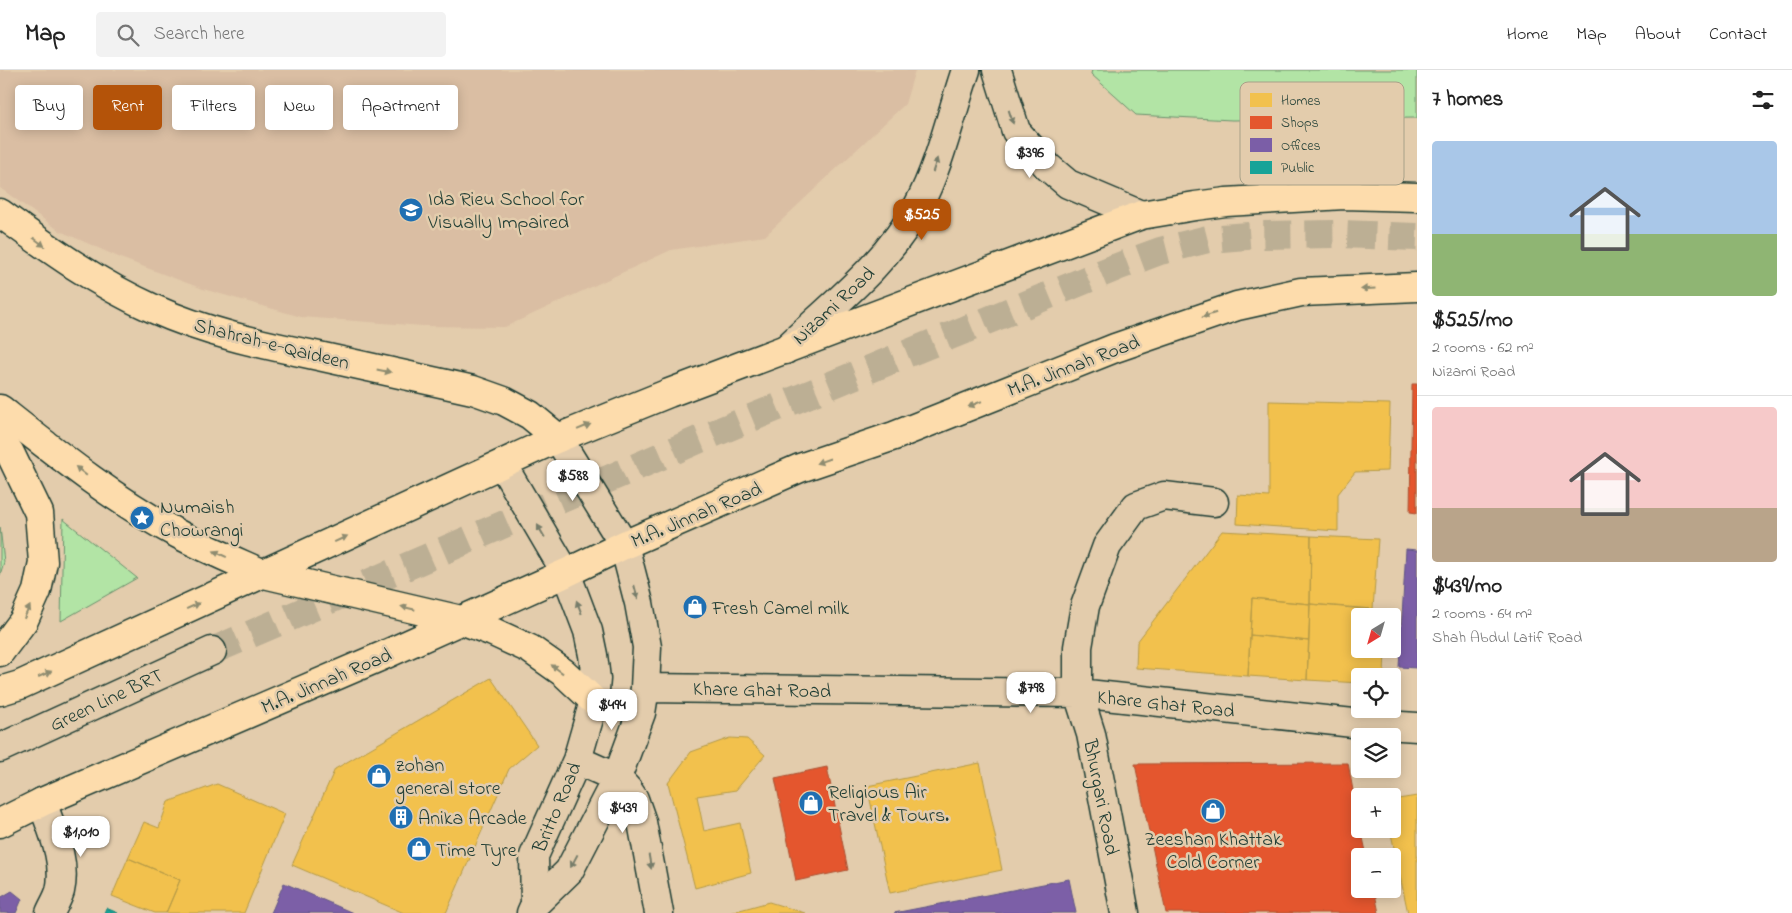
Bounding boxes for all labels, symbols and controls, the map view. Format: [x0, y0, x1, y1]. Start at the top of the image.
search box [96, 12, 446, 57]
text: Map [25, 17, 66, 52]
icon: search [114, 21, 142, 49]
text: Search here [154, 21, 245, 48]
text: Home [1507, 22, 1548, 48]
text: Map [1576, 22, 1607, 48]
text: About [1635, 22, 1681, 48]
text: Contact [1709, 22, 1767, 48]
legend [1240, 82, 1404, 185]
chip: Buy [15, 85, 83, 130]
chip: Rent [93, 85, 162, 130]
chip: Filters [172, 85, 255, 130]
chip: New [265, 85, 333, 130]
chip: Apartment [343, 85, 458, 130]
text: 7 homes [1432, 85, 1503, 115]
icon: filters [1749, 86, 1777, 114]
text: Homes [1281, 91, 1321, 112]
one-way arrow [1008, 109, 1016, 124]
text: Shops [1281, 113, 1319, 134]
pin: $396 [1000, 136, 1060, 179]
text: Offices [1281, 136, 1321, 157]
text: $396 [1016, 141, 1044, 165]
one-way arrow [932, 158, 939, 173]
text: Public [1281, 158, 1315, 179]
icon: home [1560, 174, 1650, 264]
place label: Ida Rieu School for Visually Impaired [427, 186, 585, 238]
school or university icon: Ida Rieu School for Visually Impaired [398, 197, 424, 223]
pin: $525 [892, 198, 952, 241]
text: $525 [904, 203, 940, 227]
one-way arrow [32, 237, 46, 247]
street label: Nizami Road [787, 261, 883, 353]
one-way arrow [1360, 285, 1376, 293]
text: $525/mo [1432, 306, 1513, 336]
street label: Shahrah-e-Qaideen [191, 312, 352, 379]
one-way arrow [1201, 312, 1216, 320]
street label: M.A. Jinnah Road [1004, 329, 1144, 406]
text: 2 rooms · 62 m² [1432, 336, 1534, 360]
text: Nizami Road [1432, 360, 1515, 384]
one-way arrow [377, 367, 393, 375]
one-way arrow [968, 400, 982, 408]
one-way arrow [577, 423, 592, 431]
icon: home [1560, 439, 1650, 529]
one-way arrow [815, 457, 830, 465]
pin: $588 [543, 460, 603, 502]
text: $588 [558, 464, 588, 488]
one-way arrow [74, 466, 87, 476]
street label: M.A. Jinnah Road [627, 476, 767, 557]
place label: Numaish Chowrangi [160, 494, 243, 547]
place icon: Numaish Chowrangi [129, 505, 155, 531]
one-way arrow [537, 524, 545, 539]
one-way arrow [334, 534, 348, 542]
one-way arrow [213, 549, 227, 557]
text: $439/mo [1432, 572, 1502, 602]
one-way arrow [633, 585, 641, 600]
shop icon: Fresh Camel milk [682, 594, 708, 620]
place label: Fresh Camel milk [711, 595, 849, 624]
one-way arrow [574, 600, 582, 614]
one-way arrow [186, 602, 200, 610]
text: 2 rooms · 64 m² [1432, 602, 1532, 626]
one-way arrow [401, 604, 416, 612]
one-way arrow [24, 605, 32, 619]
north arrow [1351, 608, 1401, 658]
map controls [1351, 608, 1401, 898]
text: Shah Abdul Latif Road [1432, 626, 1582, 650]
street label: M.A. Jinnah Road [257, 642, 397, 723]
street label: Green Line BRT [45, 662, 169, 740]
one-way arrow [551, 663, 564, 674]
button: locate [1351, 668, 1401, 718]
one-way arrow [38, 669, 52, 677]
pin: $798 [1001, 672, 1061, 714]
street label: Khare Ghat Road [693, 676, 831, 707]
text: $798 [1017, 676, 1045, 700]
street label: Khare Ghat Road [1095, 684, 1236, 727]
pin: $494 [582, 688, 642, 731]
text: $494 [598, 693, 626, 717]
button: layers [1351, 728, 1401, 778]
street label: Bhurgari Road [1073, 736, 1125, 858]
place label: zohan general store [395, 752, 501, 805]
street label: Britto Road [526, 758, 590, 859]
shop icon: zohan general store [366, 763, 392, 789]
place label: Religious Air Travel & Tours. [828, 779, 949, 831]
button: + [1351, 788, 1401, 838]
shop icon: Religious Air Travel & Tours. [798, 790, 824, 816]
pin: $439 [593, 792, 653, 834]
text: $439 [609, 796, 637, 820]
shop icon: Zeeshan Khattak Cold Corner [1200, 798, 1226, 824]
building icon: Anika Arcade [388, 804, 414, 830]
place label: Anika Arcade [418, 805, 527, 834]
pin: $1,010 [40, 816, 122, 858]
text: $1,010 [63, 820, 99, 844]
place label: Zeeshan Khattak Cold Corner [1144, 826, 1282, 878]
shop icon: Time Tyre [406, 836, 432, 862]
place label: Time Tyre [436, 837, 517, 866]
button: − [1351, 848, 1401, 898]
one-way arrow [570, 854, 578, 868]
one-way arrow [646, 855, 654, 871]

